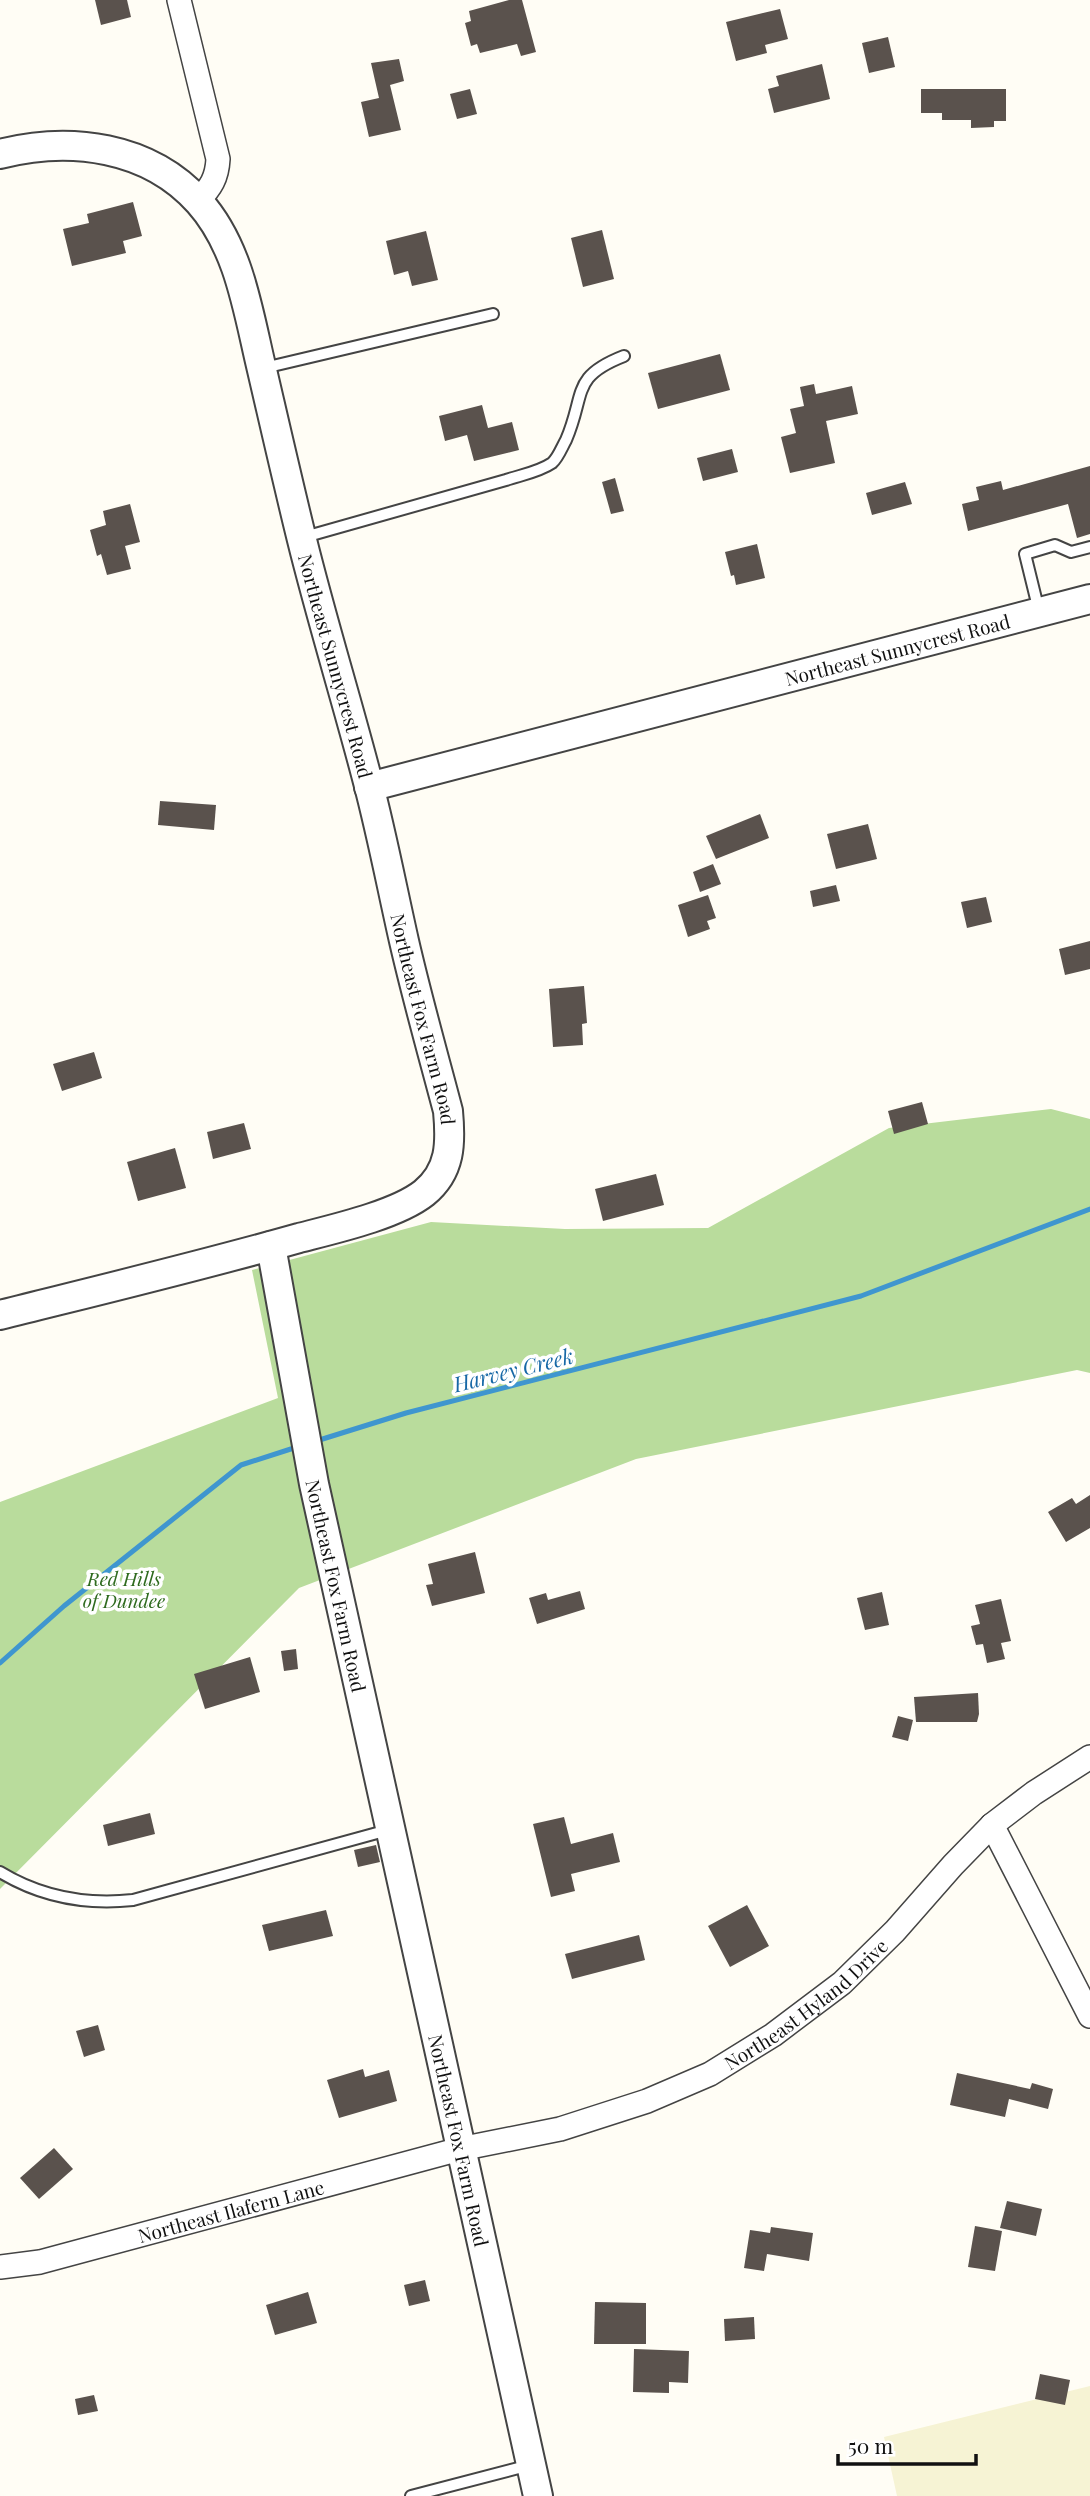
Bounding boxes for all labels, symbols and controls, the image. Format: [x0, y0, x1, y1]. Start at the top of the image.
street label: Northeast Sunnycrest Road [293, 551, 379, 781]
street label: Northeast Sunnycrest Road [782, 607, 1013, 691]
street label: Northeast Fox Farm Road [385, 911, 462, 1126]
water label: Harvey Creek [449, 1341, 576, 1398]
street label: Northeast Fox Farm Road [300, 1477, 373, 1694]
park label: Red Hills of Dundee [83, 1565, 165, 1613]
street label: Northeast Hyland Drive [719, 1933, 893, 2075]
street label: Northeast Fox Farm Road [423, 2032, 495, 2249]
street label: Northeast Ilafern Lane [135, 2173, 327, 2248]
scale bar [838, 2422, 976, 2466]
text: 50 m [848, 2431, 894, 2459]

